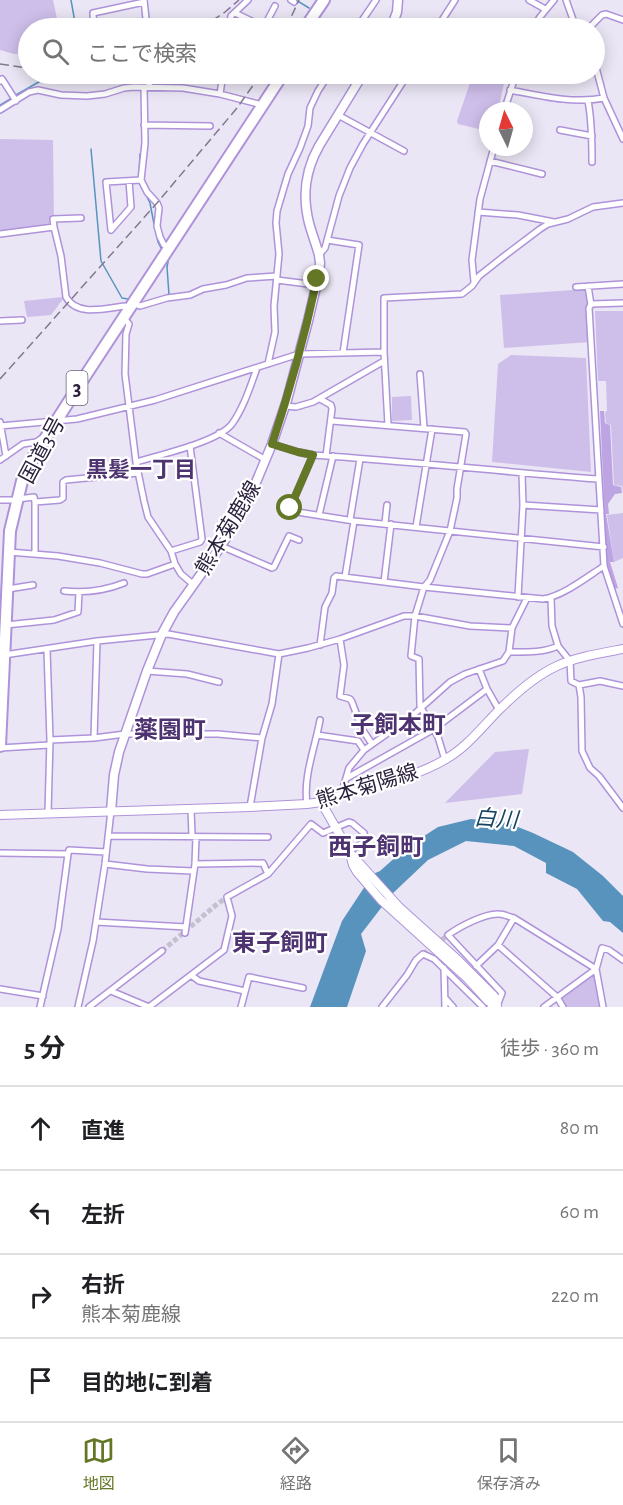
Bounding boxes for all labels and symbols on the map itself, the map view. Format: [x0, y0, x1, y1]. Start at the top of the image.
north arrow [479, 102, 533, 156]
route end [303, 265, 329, 291]
road number: 3 [66, 371, 88, 405]
street label: 国道3号 [15, 413, 69, 487]
district label: 黒髪一丁目 [86, 458, 196, 481]
street label: 熊本菊鹿線 [192, 477, 264, 579]
route start [276, 494, 302, 520]
district label: 子飼本町 [350, 712, 446, 738]
district label: 薬園町 [134, 717, 206, 743]
street label: 熊本菊陽線 [314, 760, 420, 812]
water label: 白川 [473, 805, 521, 832]
district label: 西子飼町 [328, 834, 424, 860]
district label: 東子飼町 [232, 930, 328, 956]

